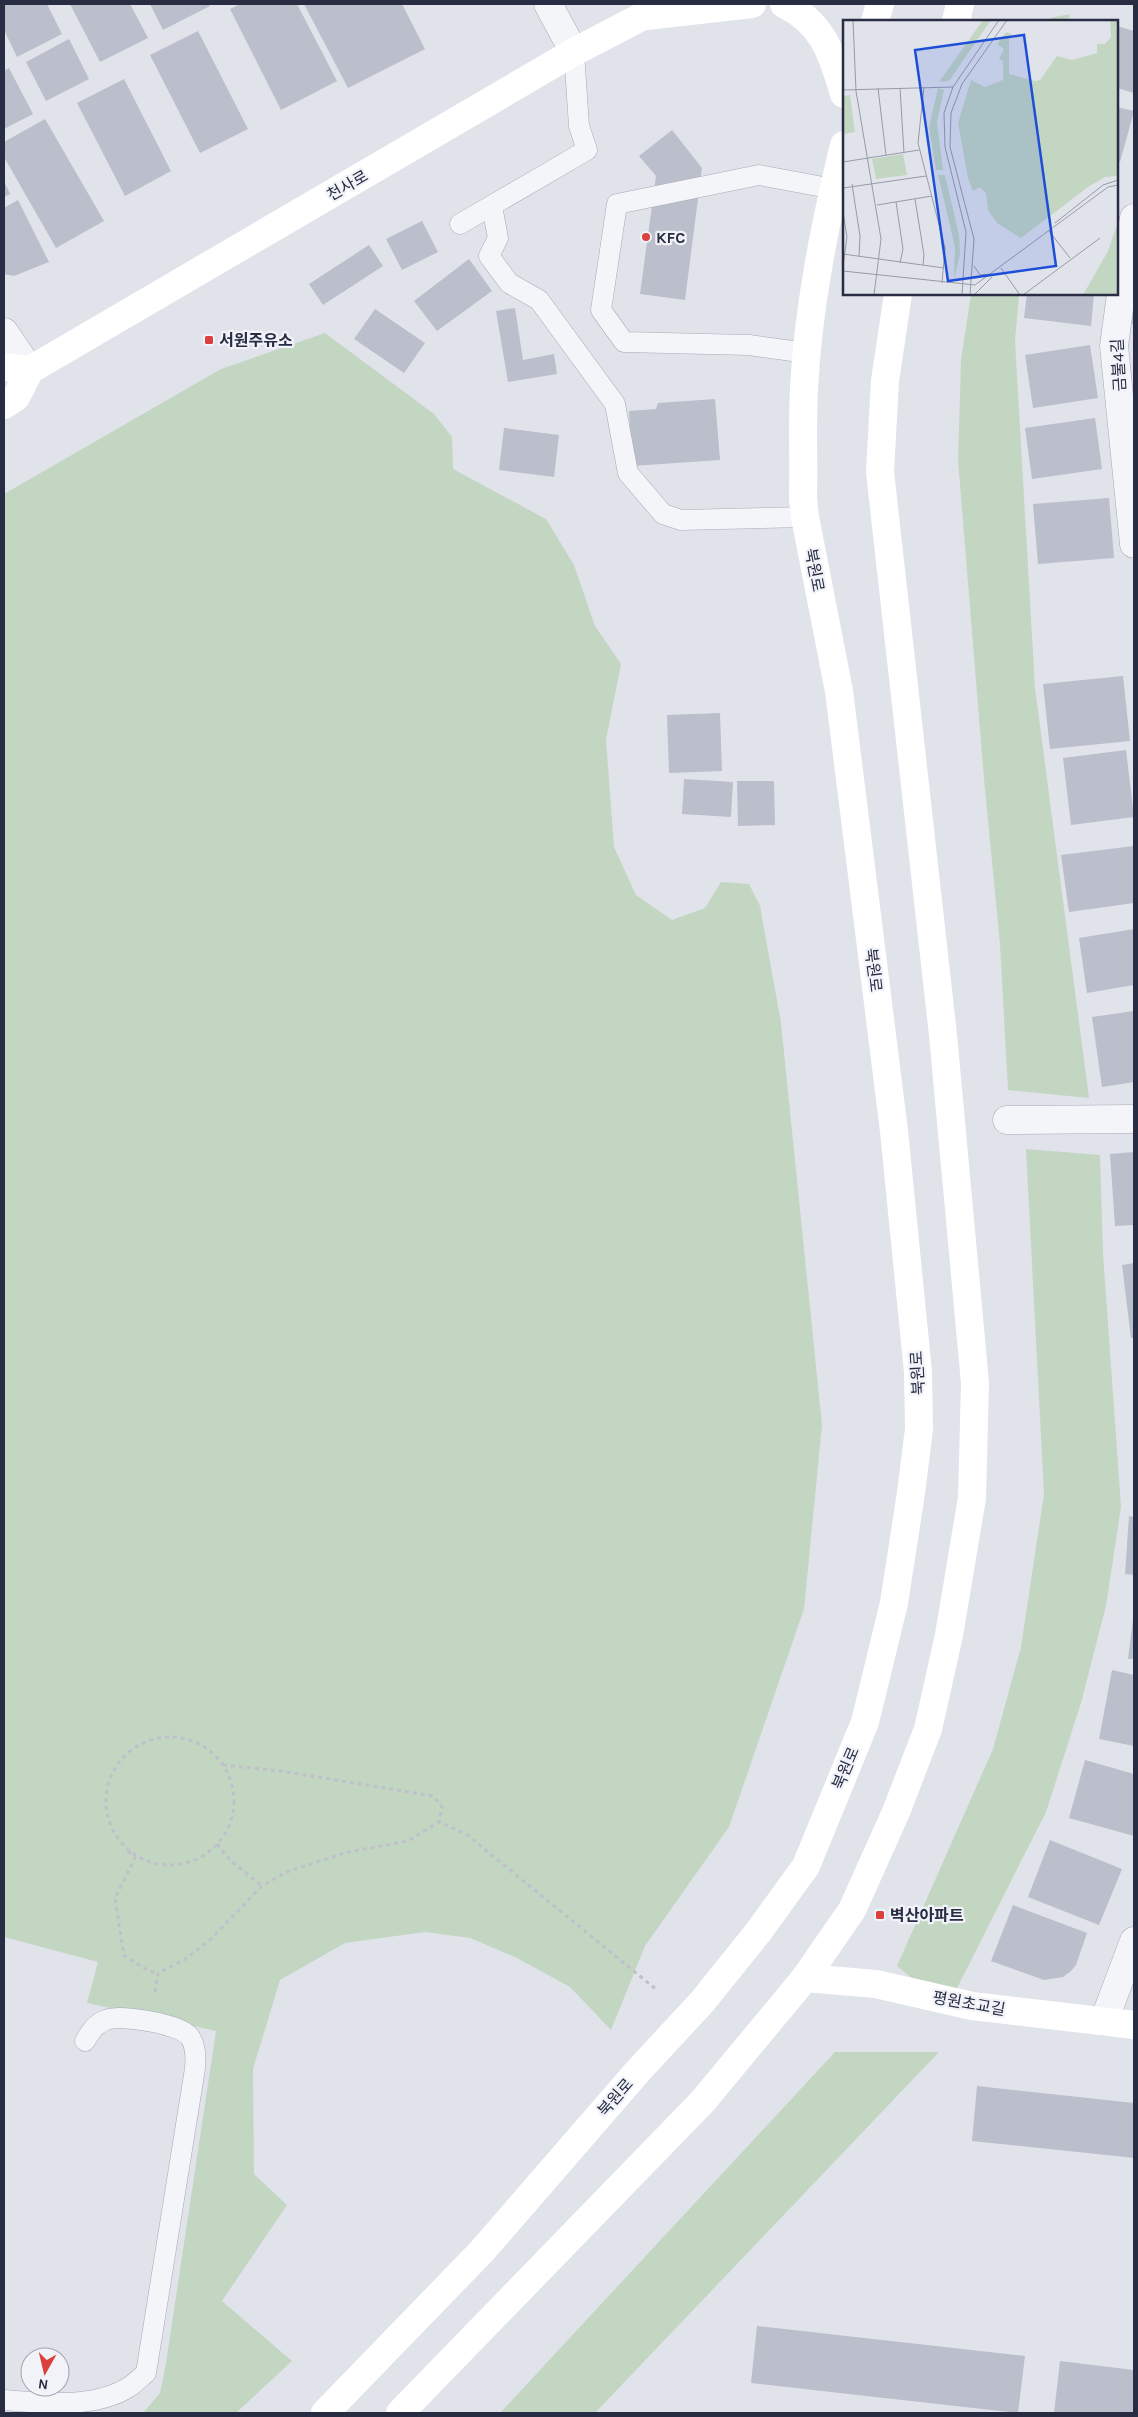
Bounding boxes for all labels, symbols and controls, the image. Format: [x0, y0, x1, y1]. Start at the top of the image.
inset map [843, 20, 1118, 295]
street label: 천사로 [323, 166, 371, 205]
place label: KFC [656, 228, 685, 247]
marker: KFC [640, 231, 652, 243]
place label: 서원주유소 [219, 331, 293, 350]
marker: 서원주유소 [203, 334, 215, 346]
street label: 금불4길 [1108, 338, 1129, 392]
street label: 북원로 [801, 547, 828, 594]
street label: 북원로 [861, 947, 886, 993]
street label: 북원로 [907, 1350, 928, 1396]
street label: 북원로 [828, 1744, 863, 1792]
place label: 벽산아파트 [890, 1906, 964, 1925]
marker: 벽산아파트 [874, 1909, 886, 1921]
street label: 평원초교길 [931, 1988, 1007, 2019]
street label: 북원로 [594, 2074, 637, 2120]
north arrow [20, 2347, 70, 2397]
text: N [37, 2375, 49, 2393]

